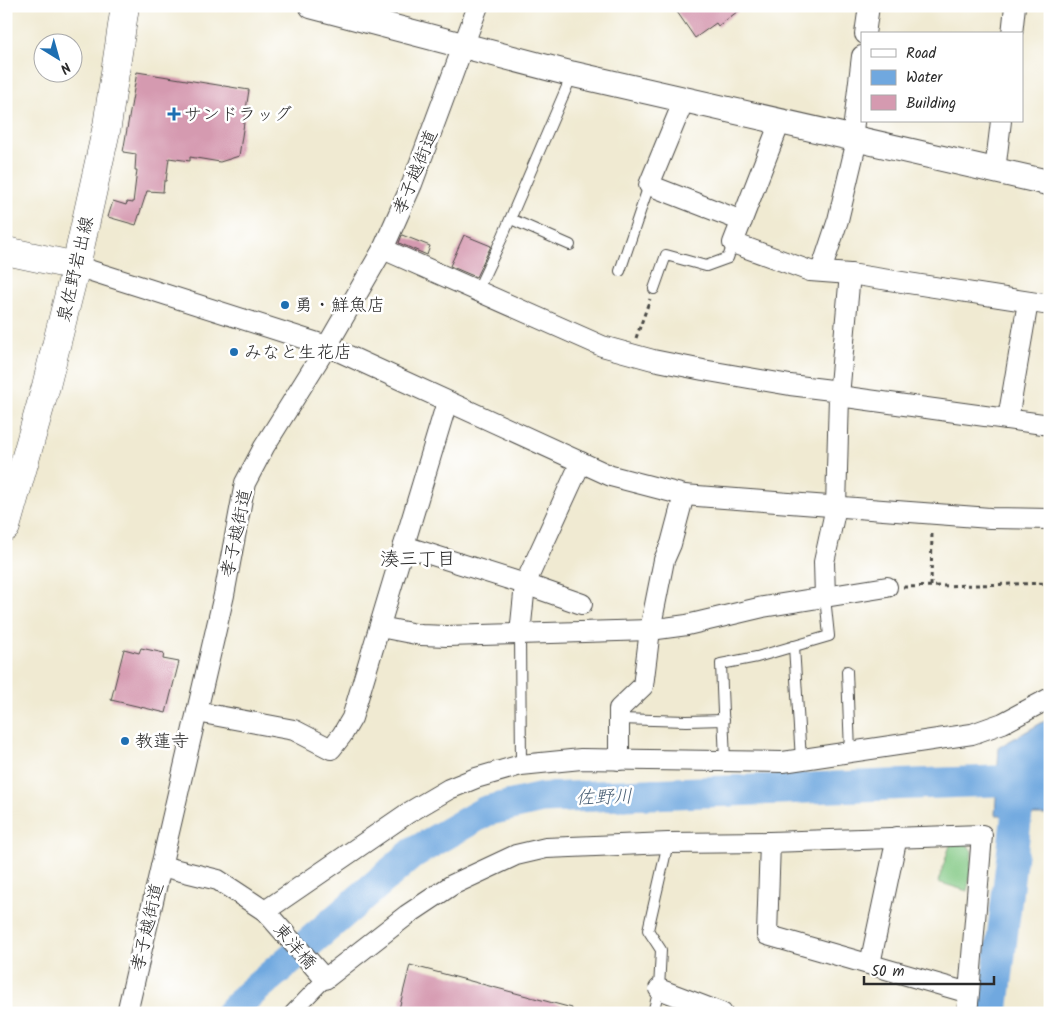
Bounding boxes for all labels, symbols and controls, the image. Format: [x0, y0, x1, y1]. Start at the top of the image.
north arrow [32, 32, 82, 82]
legend [861, 32, 1024, 122]
text: Road [906, 42, 937, 66]
text: N [55, 56, 75, 79]
text: Water [906, 66, 943, 90]
text: Building [906, 92, 956, 116]
place label: サンドラッグ [184, 101, 292, 130]
marker: サンドラッグ [168, 108, 180, 120]
street label: 孝子越街道 [386, 125, 447, 220]
street label: 泉佐野岩出線 [50, 213, 103, 325]
place label: 勇・鮮魚店 [295, 292, 385, 321]
marker: 勇・鮮魚店 [279, 299, 291, 311]
place label: みなと生花店 [244, 339, 352, 368]
marker: みなと生花店 [228, 346, 240, 358]
street label: 孝子越街道 [214, 486, 261, 580]
district label: 湊三丁目 [380, 545, 456, 575]
place label: 教蓮寺 [135, 728, 189, 757]
marker: 教蓮寺 [119, 735, 131, 747]
water label: 佐野川 [575, 782, 633, 814]
street label: 孝子越街道 [124, 880, 173, 974]
street label: 東洋橋 [265, 917, 323, 977]
scale bar [864, 954, 994, 986]
text: 50 m [871, 960, 905, 984]

